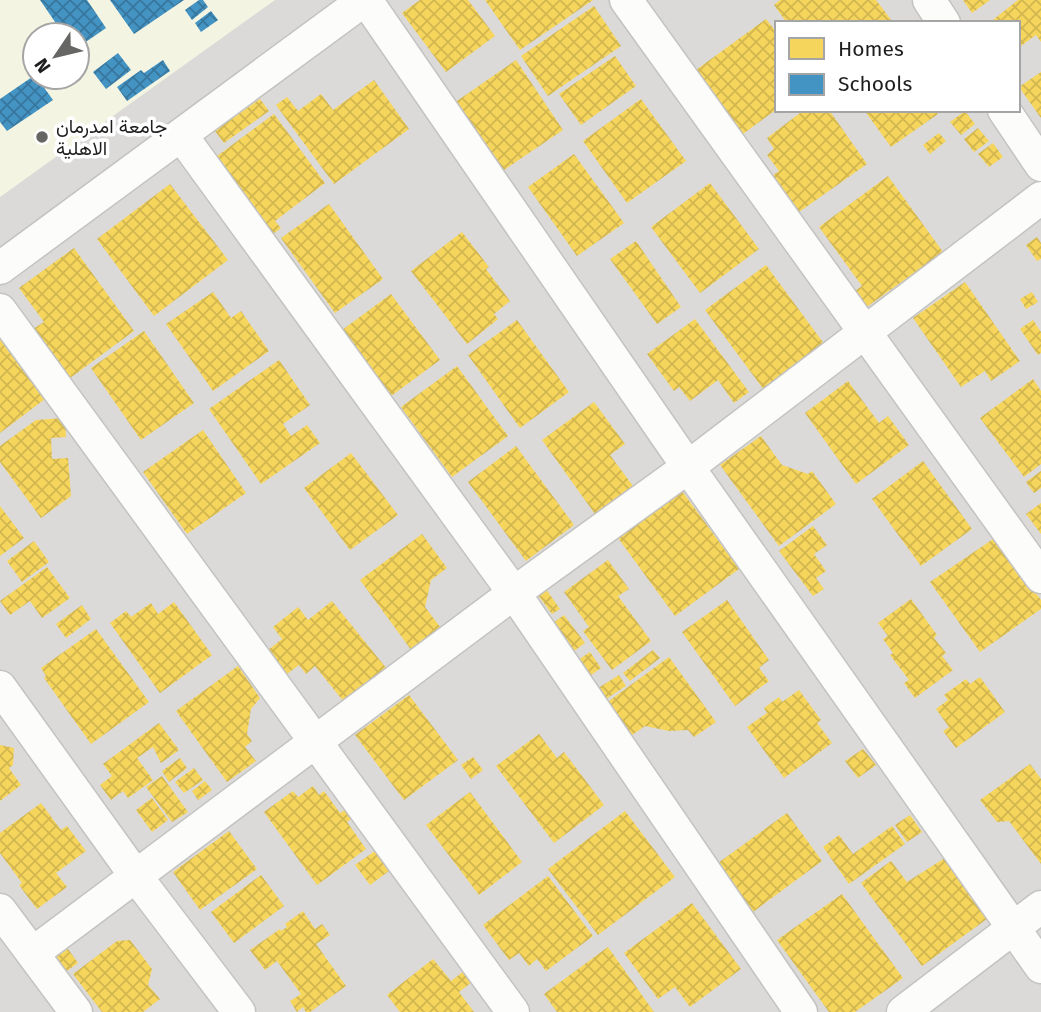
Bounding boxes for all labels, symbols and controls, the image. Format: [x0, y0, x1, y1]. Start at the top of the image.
north arrow [21, 21, 91, 91]
legend [775, 21, 1020, 112]
text: Homes [838, 36, 904, 62]
text: N [29, 54, 56, 77]
text: Schools [838, 71, 912, 97]
place label: جامعة امدرمان الاهلية [56, 115, 167, 160]
marker: جامعة امدرمان الاهلية [34, 129, 50, 145]

